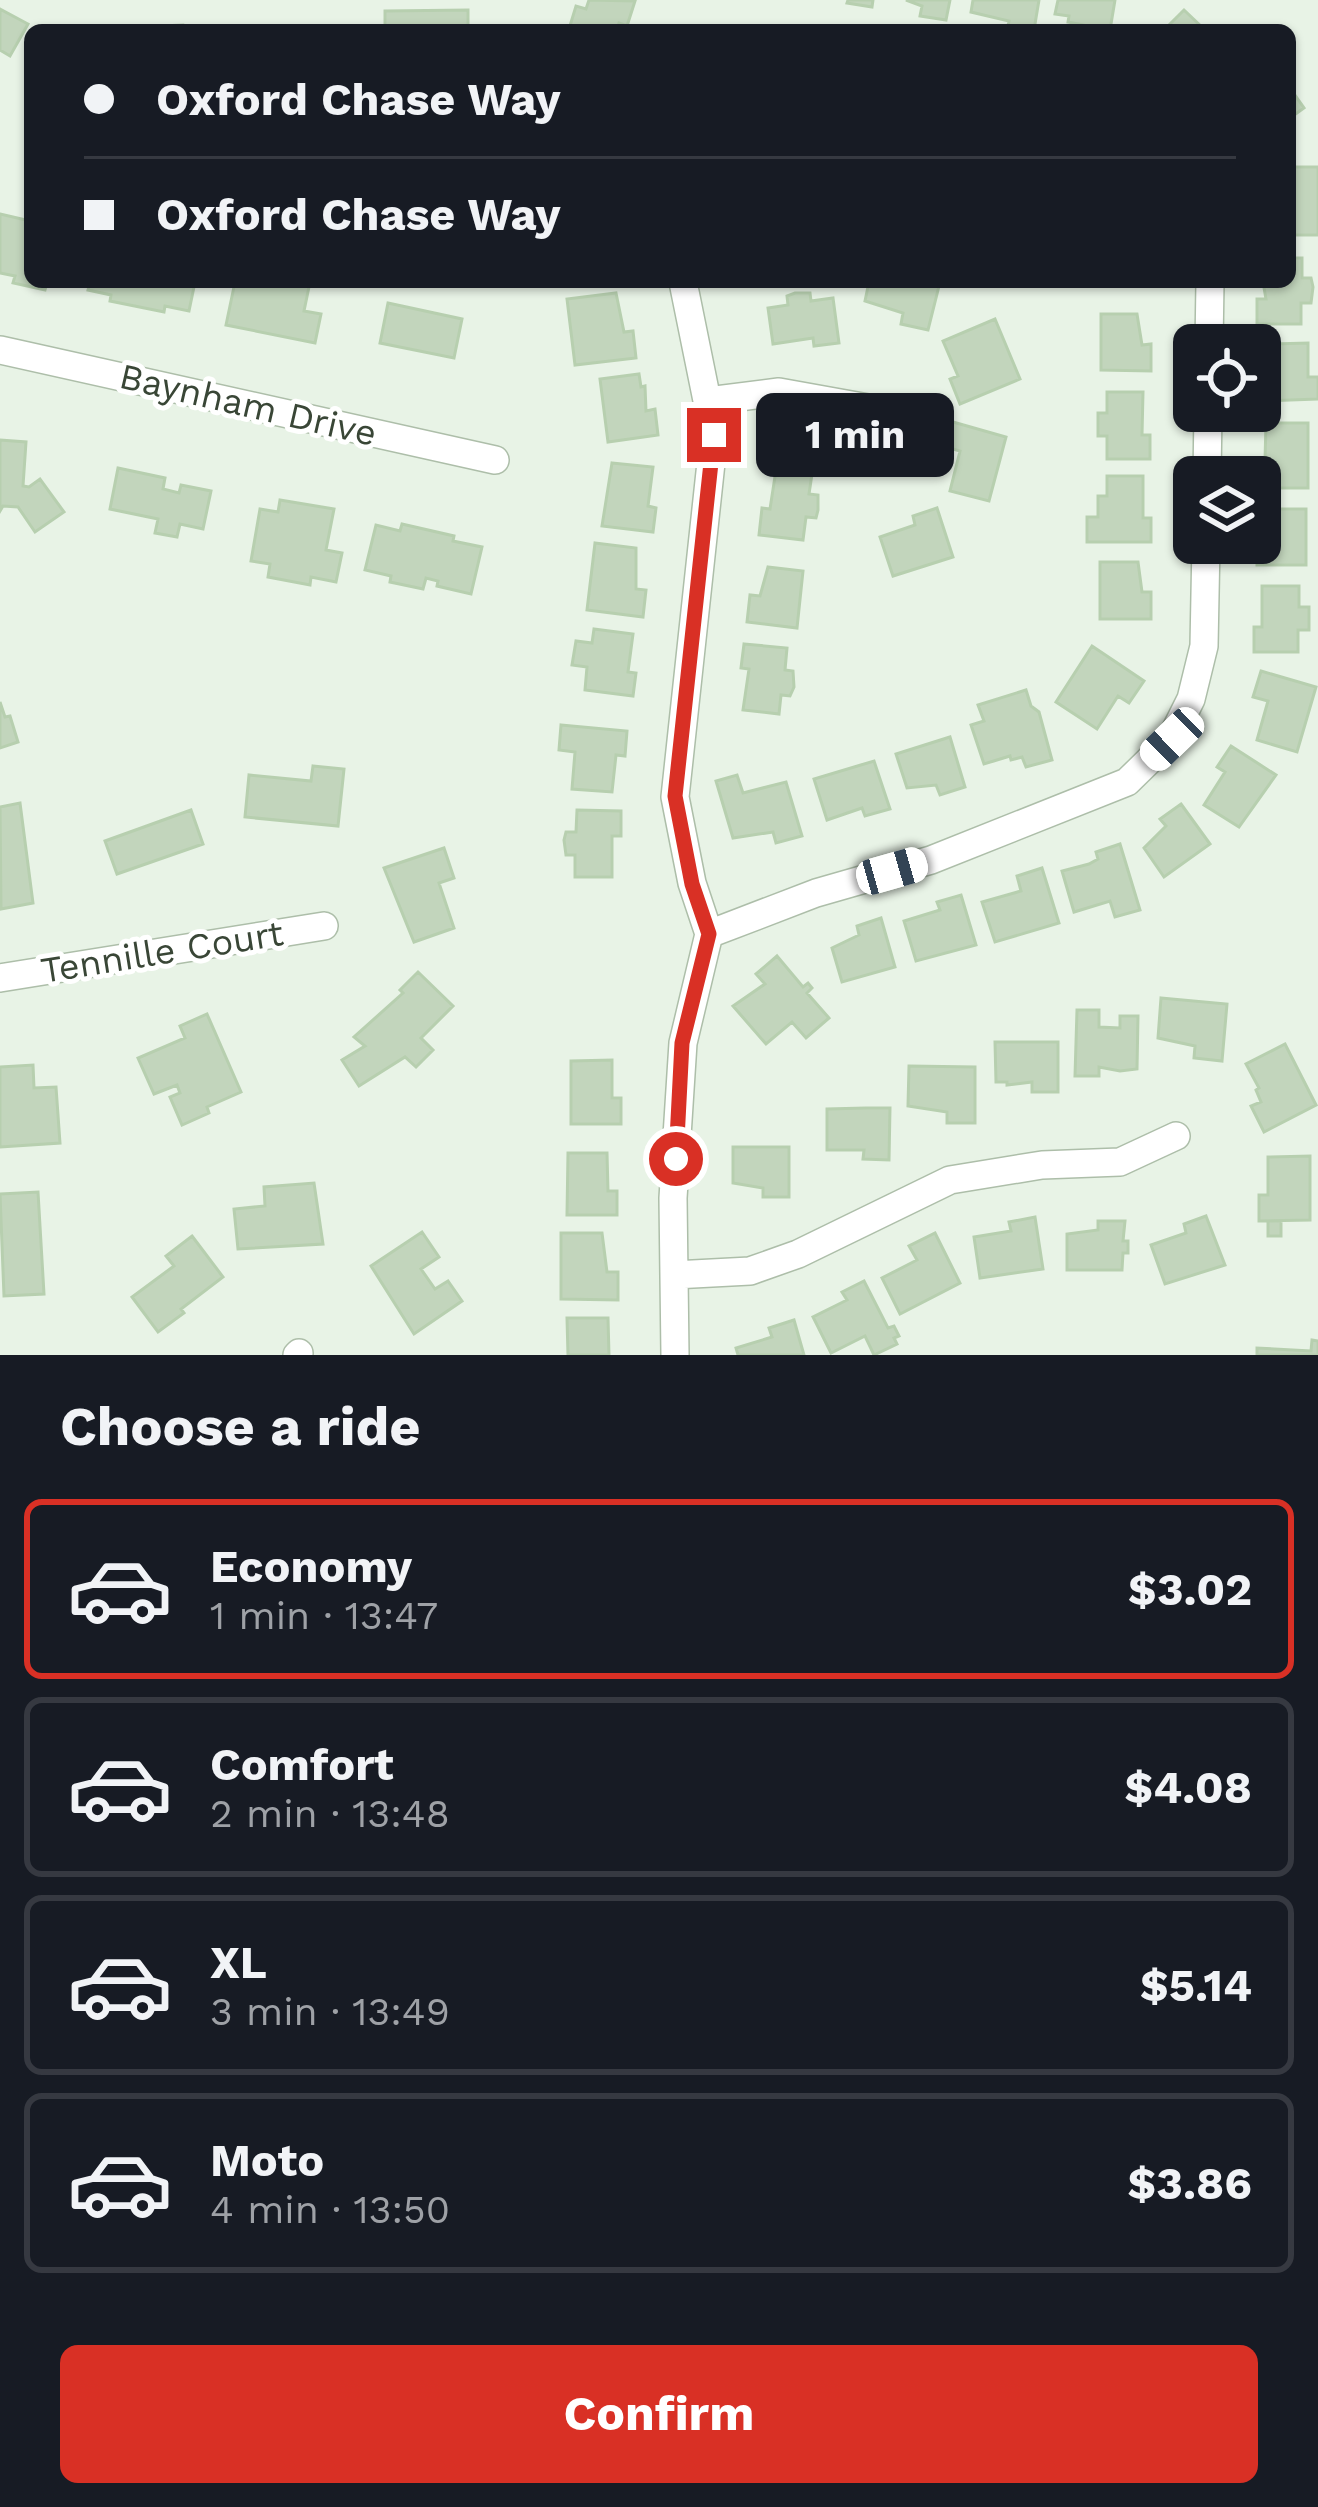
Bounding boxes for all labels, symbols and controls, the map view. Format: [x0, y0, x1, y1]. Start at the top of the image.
text: Oxford Chase Way [156, 73, 560, 126]
text: Oxford Chase Way [156, 188, 560, 241]
map controls [1173, 324, 1281, 564]
button: locate [1173, 324, 1281, 432]
street label: Baynham Drive [115, 355, 381, 455]
callout: 1 min [756, 393, 954, 477]
route end [687, 408, 741, 462]
text: 1 min [805, 412, 905, 457]
button: layers [1173, 456, 1281, 564]
car [1134, 701, 1210, 777]
car [852, 844, 932, 898]
street label: Tennille Court [38, 912, 286, 992]
route start [649, 1132, 703, 1186]
text: Choose a ride [60, 1395, 421, 1458]
icon: car [66, 1535, 174, 1643]
text: Economy [210, 1540, 412, 1593]
text: $3.02 [1128, 1563, 1252, 1616]
text: 1 min · 13:47 [210, 1593, 438, 1638]
icon: car [66, 1733, 174, 1841]
text: Comfort [210, 1738, 394, 1791]
text: $4.08 [1124, 1761, 1252, 1814]
text: 2 min · 13:48 [210, 1791, 450, 1836]
icon: car [66, 1931, 174, 2039]
text: XL [210, 1936, 267, 1989]
text: $5.14 [1140, 1959, 1252, 2012]
text: 3 min · 13:49 [210, 1989, 450, 2034]
icon: car [66, 2129, 174, 2237]
text: Moto [210, 2134, 324, 2187]
text: $3.86 [1127, 2157, 1252, 2210]
text: 4 min · 13:50 [210, 2187, 450, 2232]
button: Confirm [60, 2345, 1258, 2483]

